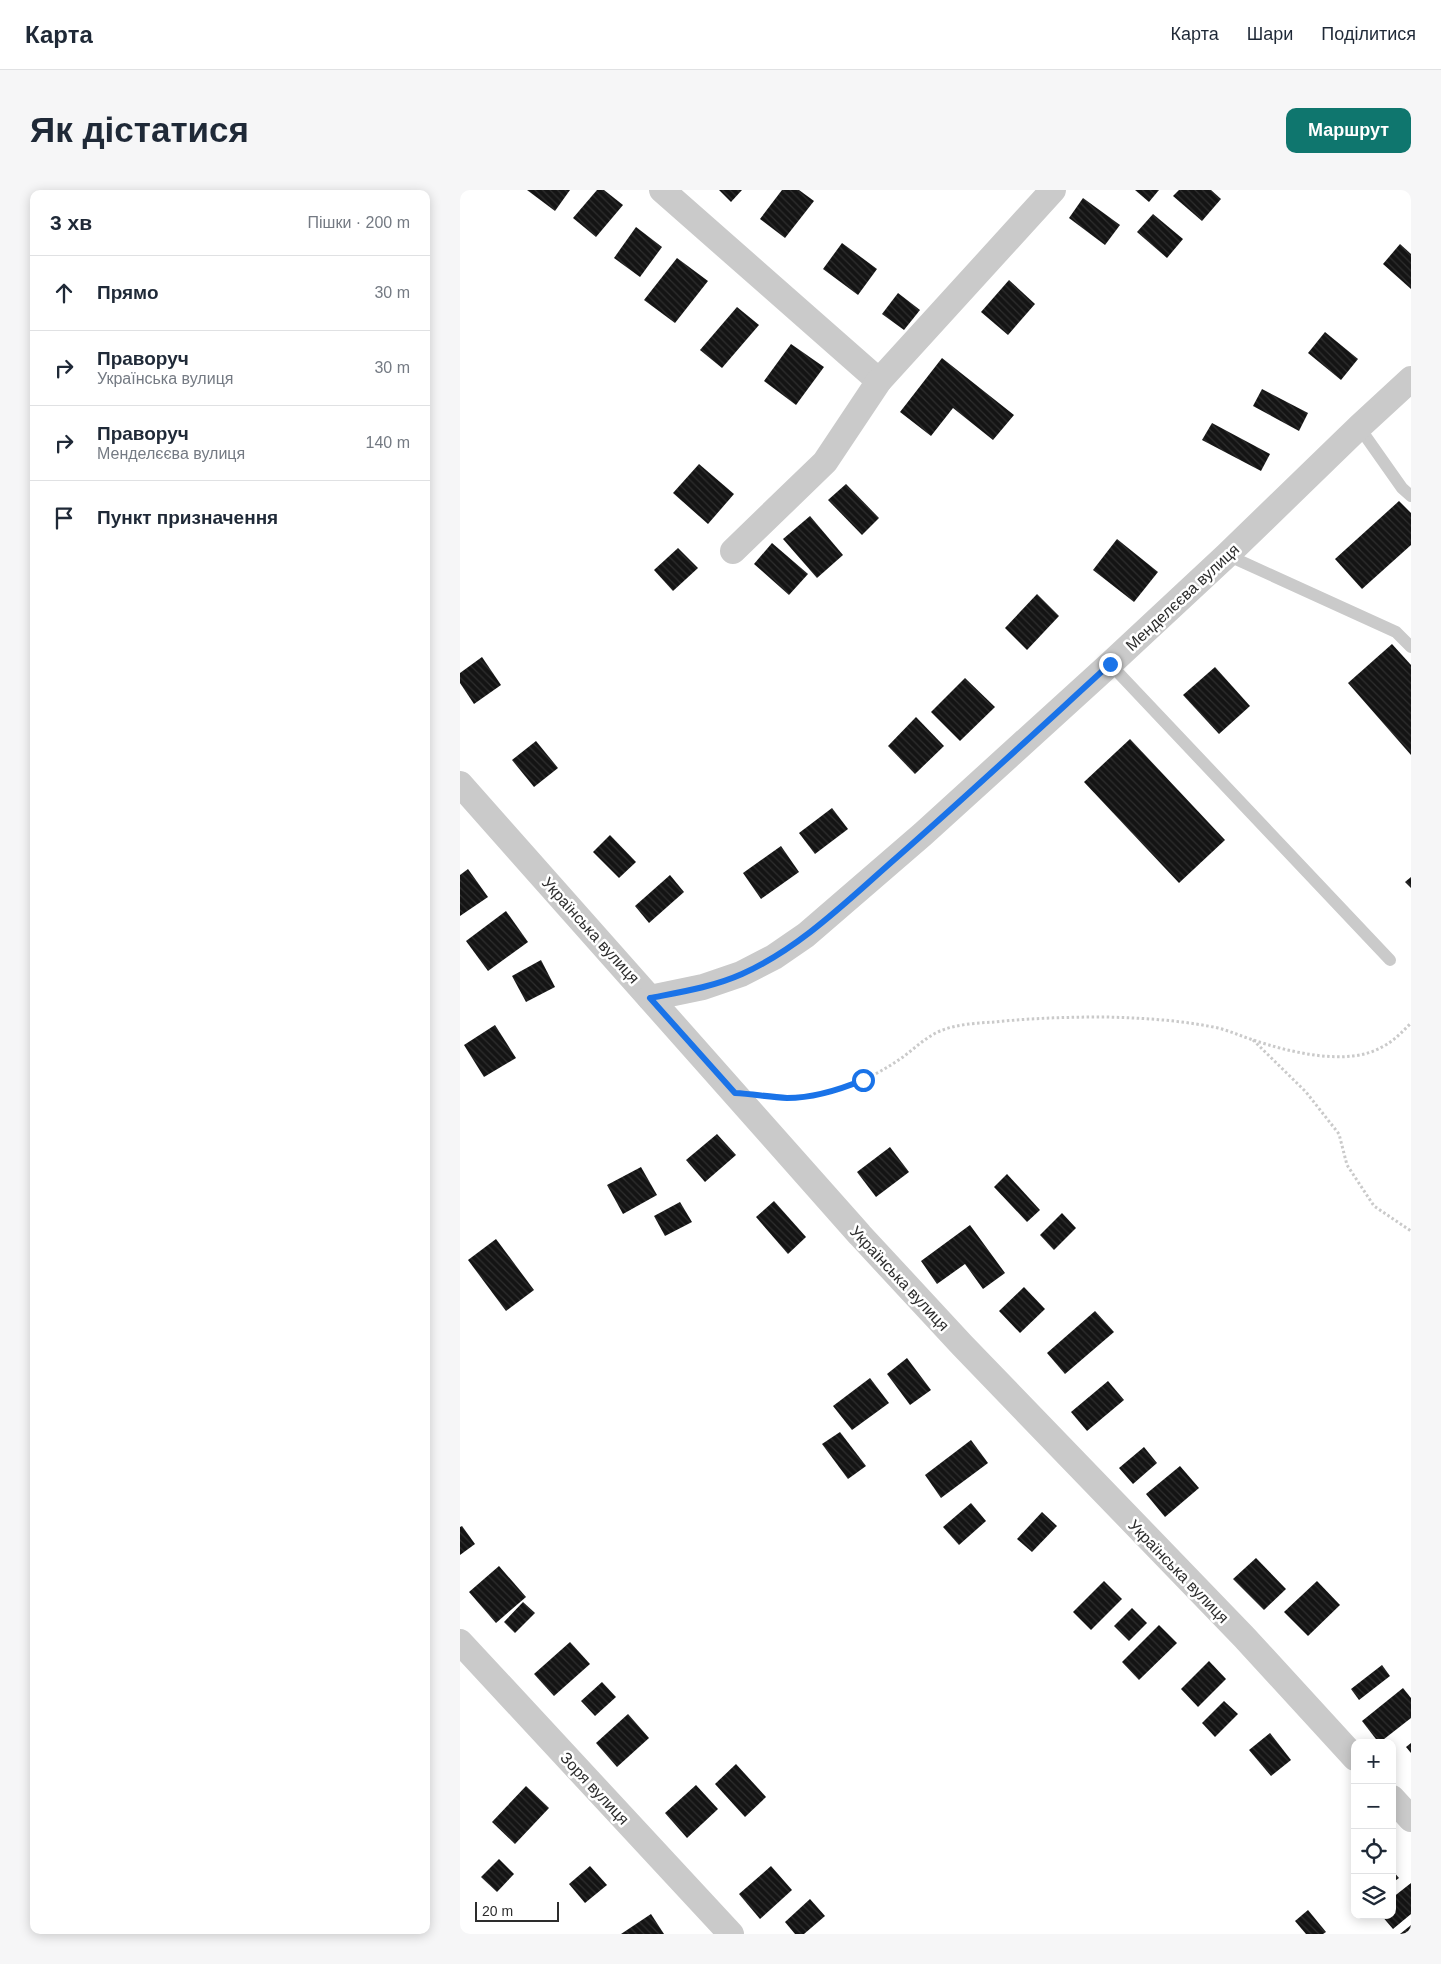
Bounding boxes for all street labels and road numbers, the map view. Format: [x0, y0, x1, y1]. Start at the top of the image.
street label: Менделєєва вулиця [1122, 541, 1242, 654]
street label: Українська вулиця [539, 874, 643, 987]
street label: Українська вулиця [847, 1223, 952, 1334]
street label: Українська вулиця [1125, 1516, 1232, 1626]
street label: Зоря вулиця [557, 1749, 632, 1828]

